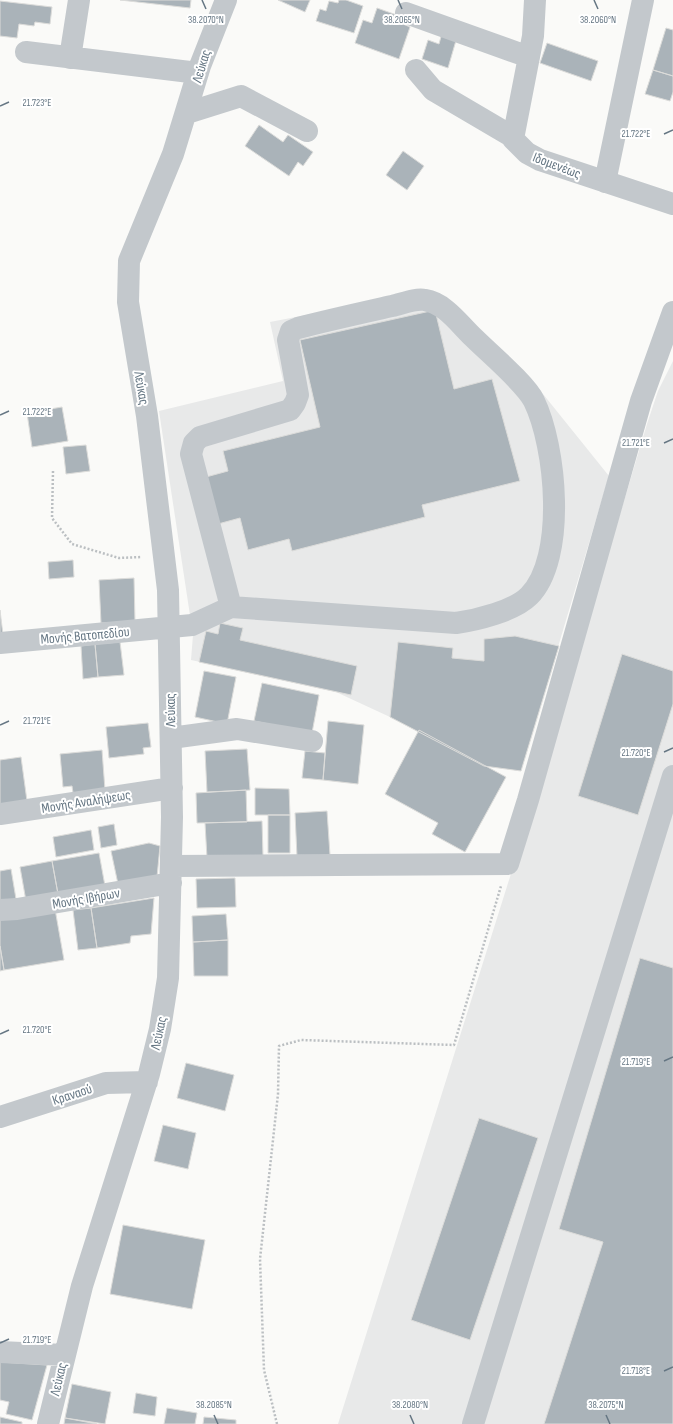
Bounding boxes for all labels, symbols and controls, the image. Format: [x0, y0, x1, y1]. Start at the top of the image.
text: 38.2070°N [188, 14, 224, 26]
text: 38.2065°N [384, 14, 420, 26]
text: 38.2060°N [580, 14, 616, 26]
street label: Λεύκας [188, 48, 215, 86]
text: 21.723°E [23, 97, 51, 109]
text: 21.722°E [622, 128, 650, 140]
street label: Ιδομενέως [530, 149, 583, 182]
street label: Λεύκας [130, 369, 153, 406]
text: 21.722°E [23, 406, 51, 418]
text: 21.721°E [622, 437, 650, 449]
street label: Μονής Βατοπεδίου [40, 623, 130, 648]
street label: Λεύκας [162, 693, 179, 728]
text: 21.721°E [23, 715, 51, 727]
text: 21.720°E [621, 747, 651, 759]
street label: Μονής Αναλήψεως [40, 786, 132, 817]
street label: Μονής Ιβήρων [51, 884, 122, 913]
street label: Λεύκας [146, 1015, 170, 1052]
text: 21.720°E [22, 1024, 52, 1036]
text: 21.719°E [622, 1056, 650, 1068]
street label: Κραναού [50, 1080, 94, 1109]
text: 21.719°E [23, 1334, 51, 1346]
street label: Λεύκας [46, 1361, 71, 1398]
text: 21.718°E [622, 1365, 650, 1377]
text: 38.2085°N [196, 1399, 232, 1411]
text: 38.2080°N [392, 1399, 428, 1411]
text: 38.2075°N [588, 1399, 624, 1411]

